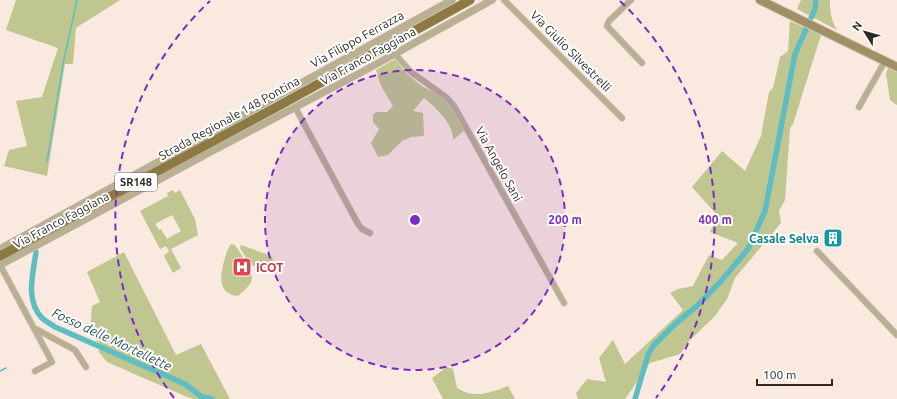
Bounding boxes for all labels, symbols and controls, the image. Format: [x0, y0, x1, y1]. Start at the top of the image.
street label: Via Filippo Ferrazza [308, 8, 406, 70]
street label: Via Giulio Silvestrelli [528, 8, 614, 94]
north arrow [845, 12, 885, 52]
text: N [850, 19, 864, 33]
street label: Via Franco Faggiana [318, 24, 418, 88]
street label: Strada Regionale 148 Pontina [156, 74, 302, 162]
street label: Via Angelo Sani [473, 124, 525, 204]
road number: SR148 [115, 173, 157, 191]
street label: Via Franco Faggiana [11, 189, 111, 251]
centre of rings [408, 213, 422, 227]
text: 200 m [548, 213, 582, 226]
text: 400 m [698, 213, 732, 226]
building icon: Casale Selva [822, 227, 844, 249]
place label: Casale Selva [749, 232, 819, 245]
hospital icon: ICOT [231, 256, 253, 278]
place label: ICOT [256, 261, 283, 274]
water label: Fosso delle Mortellette [50, 305, 174, 373]
scale bar [757, 361, 832, 387]
text: 100 m [763, 368, 796, 381]

